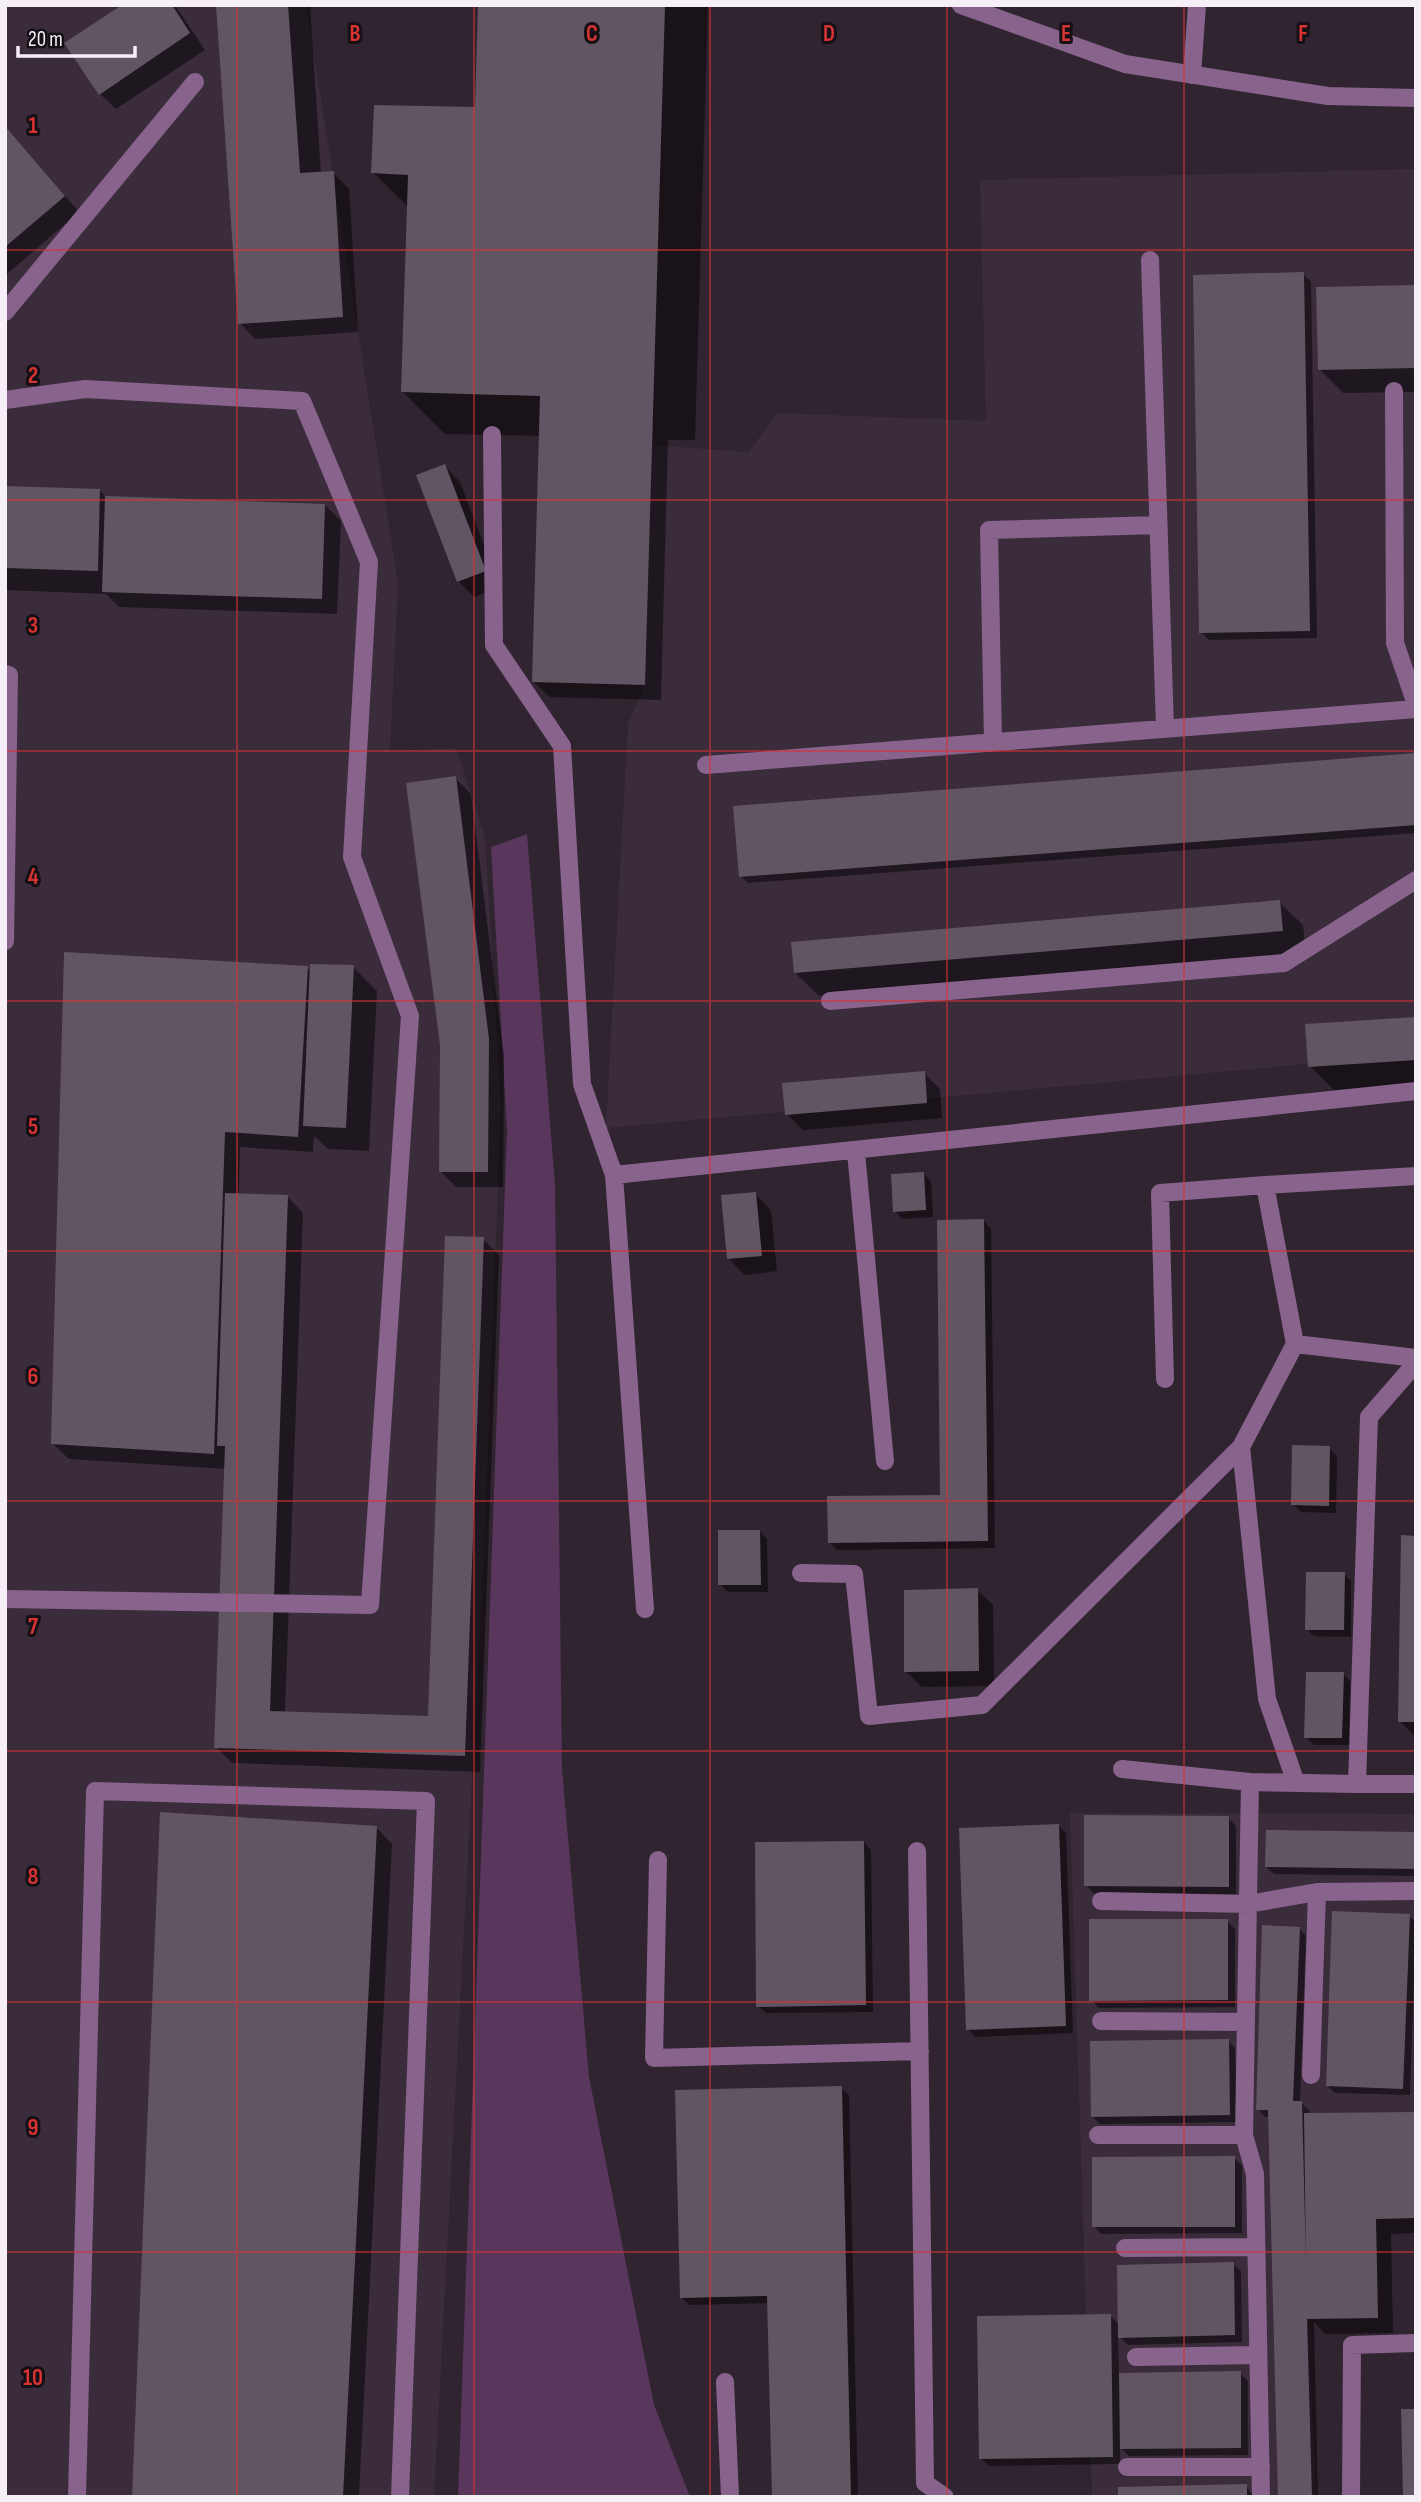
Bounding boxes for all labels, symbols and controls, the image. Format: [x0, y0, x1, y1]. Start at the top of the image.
scale bar [18, 14, 135, 58]
text: B [350, 20, 361, 48]
text: C [586, 20, 598, 48]
text: D [823, 20, 835, 48]
text: E [1061, 20, 1071, 48]
text: F [1298, 20, 1308, 48]
text: 20 m [28, 27, 63, 52]
text: 1 [28, 112, 38, 140]
text: 2 [28, 362, 38, 390]
text: 3 [28, 612, 38, 640]
text: 4 [28, 863, 39, 891]
text: 5 [28, 1113, 38, 1141]
text: 6 [28, 1363, 38, 1391]
text: 7 [28, 1613, 38, 1641]
text: 8 [28, 1863, 39, 1891]
text: 9 [28, 2114, 38, 2142]
text: 10 [23, 2364, 43, 2392]

